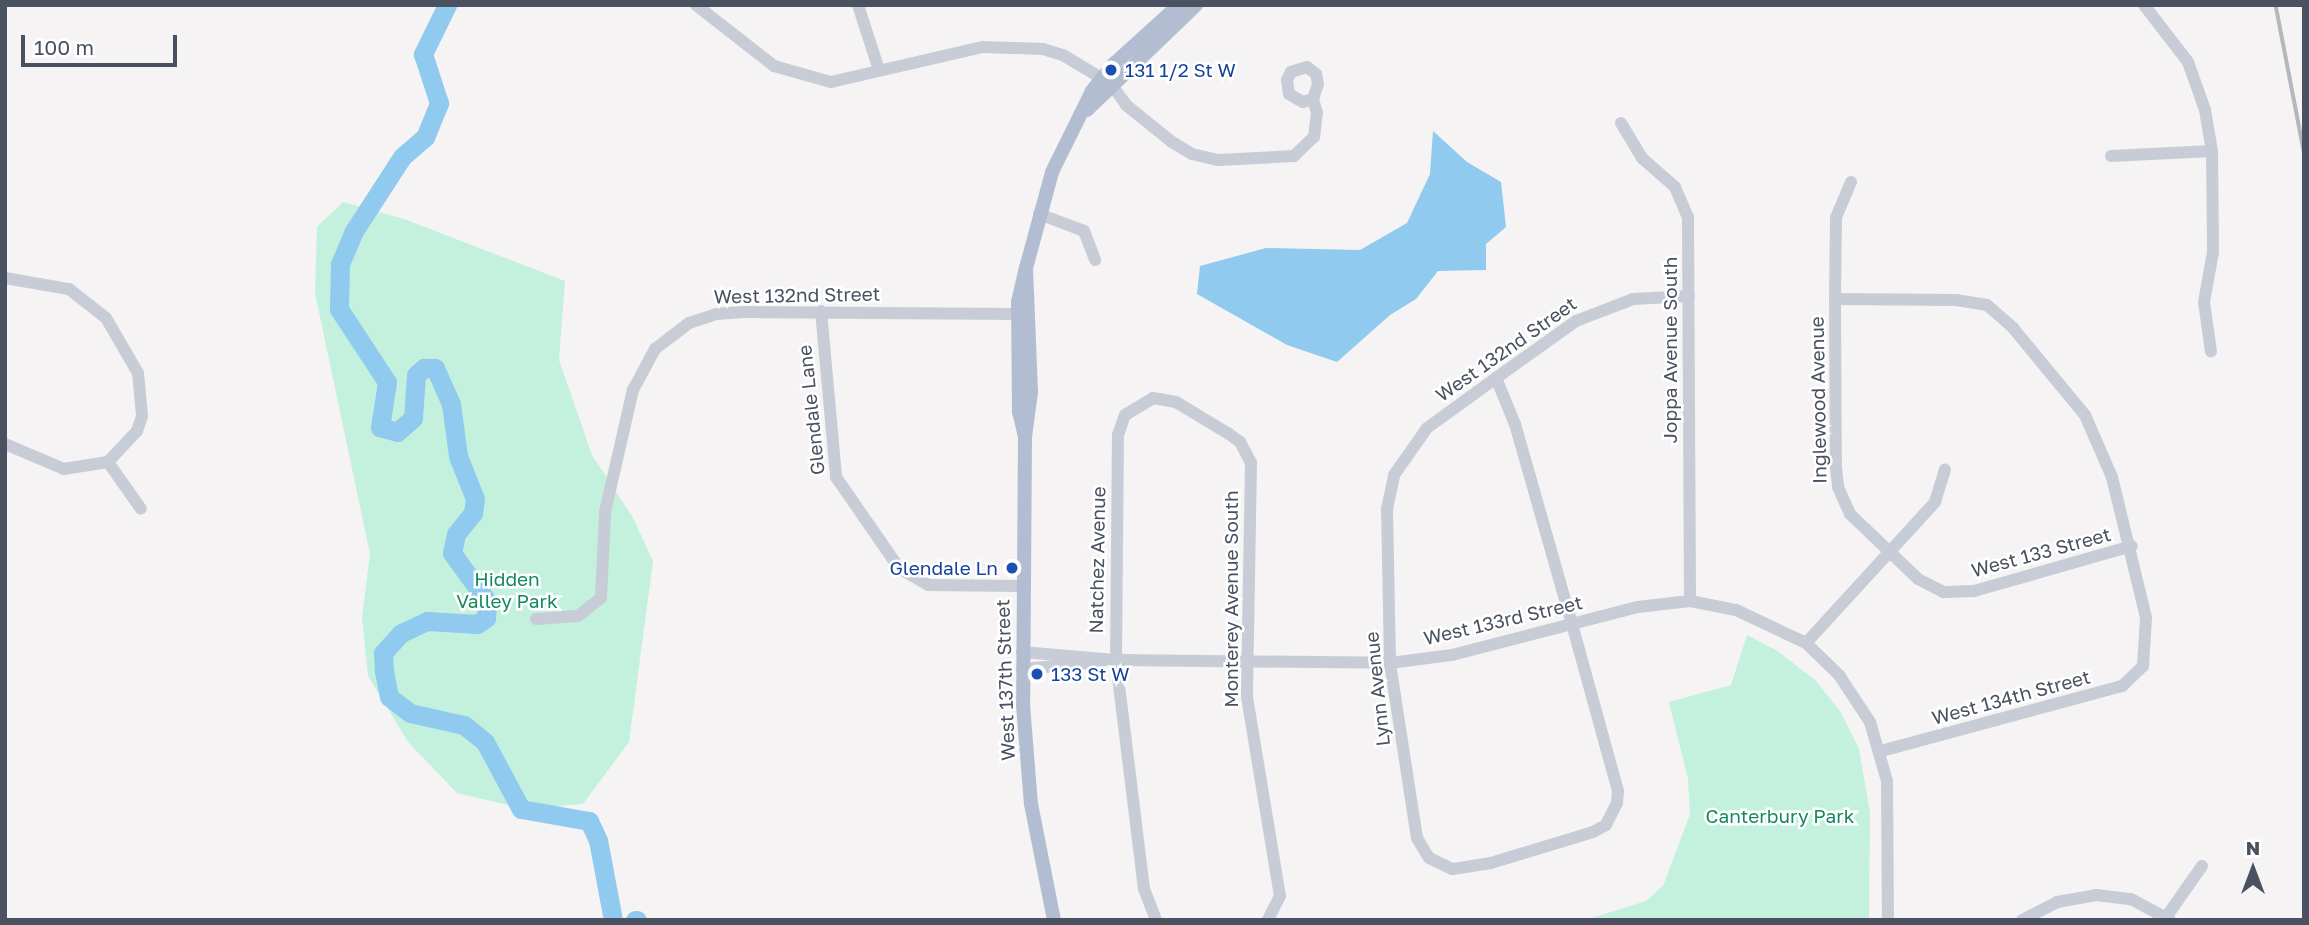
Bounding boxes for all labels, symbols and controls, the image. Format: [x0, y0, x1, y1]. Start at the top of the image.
scale bar [24, 21, 180, 65]
text: 100 m [34, 34, 94, 60]
place label: 131 1/2 St W [1125, 59, 1236, 81]
marker: 131 1/2 St W [1103, 62, 1119, 78]
street label: Joppa Avenue South [1659, 257, 1681, 443]
street label: West 132nd Street [713, 282, 881, 308]
street label: West 132nd Street [1431, 292, 1581, 406]
street label: Inglewood Avenue [1805, 316, 1831, 484]
street label: Glendale Lane [793, 344, 829, 476]
street label: Natchez Avenue [1084, 486, 1110, 634]
street label: Monterey Avenue South [1220, 490, 1242, 708]
street label: West 133 Street [1969, 522, 2113, 582]
place label: Glendale Ln [889, 557, 998, 579]
marker: Glendale Ln [1004, 560, 1020, 576]
park label: Hidden Valley Park [456, 568, 558, 612]
street label: West 133rd Street [1421, 591, 1585, 649]
street label: West 137th Street [991, 599, 1019, 761]
street label: Lynn Avenue [1360, 631, 1394, 747]
place label: 133 St W [1051, 663, 1130, 685]
street label: West 134th Street [1929, 665, 2093, 729]
marker: 133 St W [1029, 666, 1045, 682]
park label: Canterbury Park [1706, 805, 1854, 827]
north arrow [2218, 834, 2288, 904]
text: N [2246, 836, 2260, 859]

